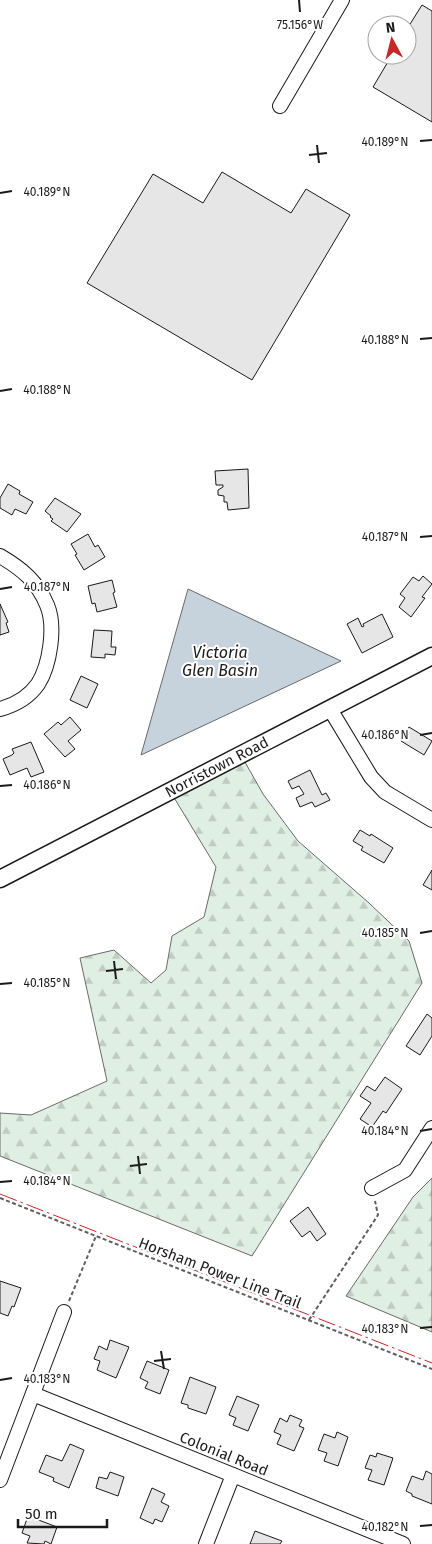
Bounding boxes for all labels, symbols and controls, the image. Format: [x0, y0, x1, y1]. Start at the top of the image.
north arrow [367, 15, 417, 65]
text: 75.156°W [277, 18, 323, 32]
text: N [385, 19, 396, 37]
text: 40.189°N [361, 135, 409, 149]
text: 40.189°N [23, 185, 71, 199]
text: 40.188°N [361, 333, 409, 347]
text: 40.188°N [23, 383, 71, 397]
text: 40.187°N [362, 530, 408, 544]
text: 40.187°N [24, 580, 70, 594]
water label: Victoria Glen Basin [182, 643, 258, 680]
text: 40.186°N [361, 728, 409, 742]
street label: Norristown Road [162, 733, 272, 801]
text: 40.186°N [23, 778, 71, 792]
text: 40.185°N [362, 926, 408, 940]
text: 40.185°N [24, 976, 70, 990]
text: 40.184°N [361, 1124, 409, 1138]
text: 40.184°N [23, 1174, 71, 1188]
street label: Horsham Power Line Trail [136, 1234, 305, 1313]
text: 40.183°N [361, 1322, 409, 1336]
text: 40.183°N [23, 1372, 71, 1386]
street label: Colonial Road [177, 1428, 271, 1480]
scale bar [18, 1496, 106, 1528]
text: 50 m [25, 1505, 58, 1523]
text: 40.182°N [362, 1520, 408, 1534]

